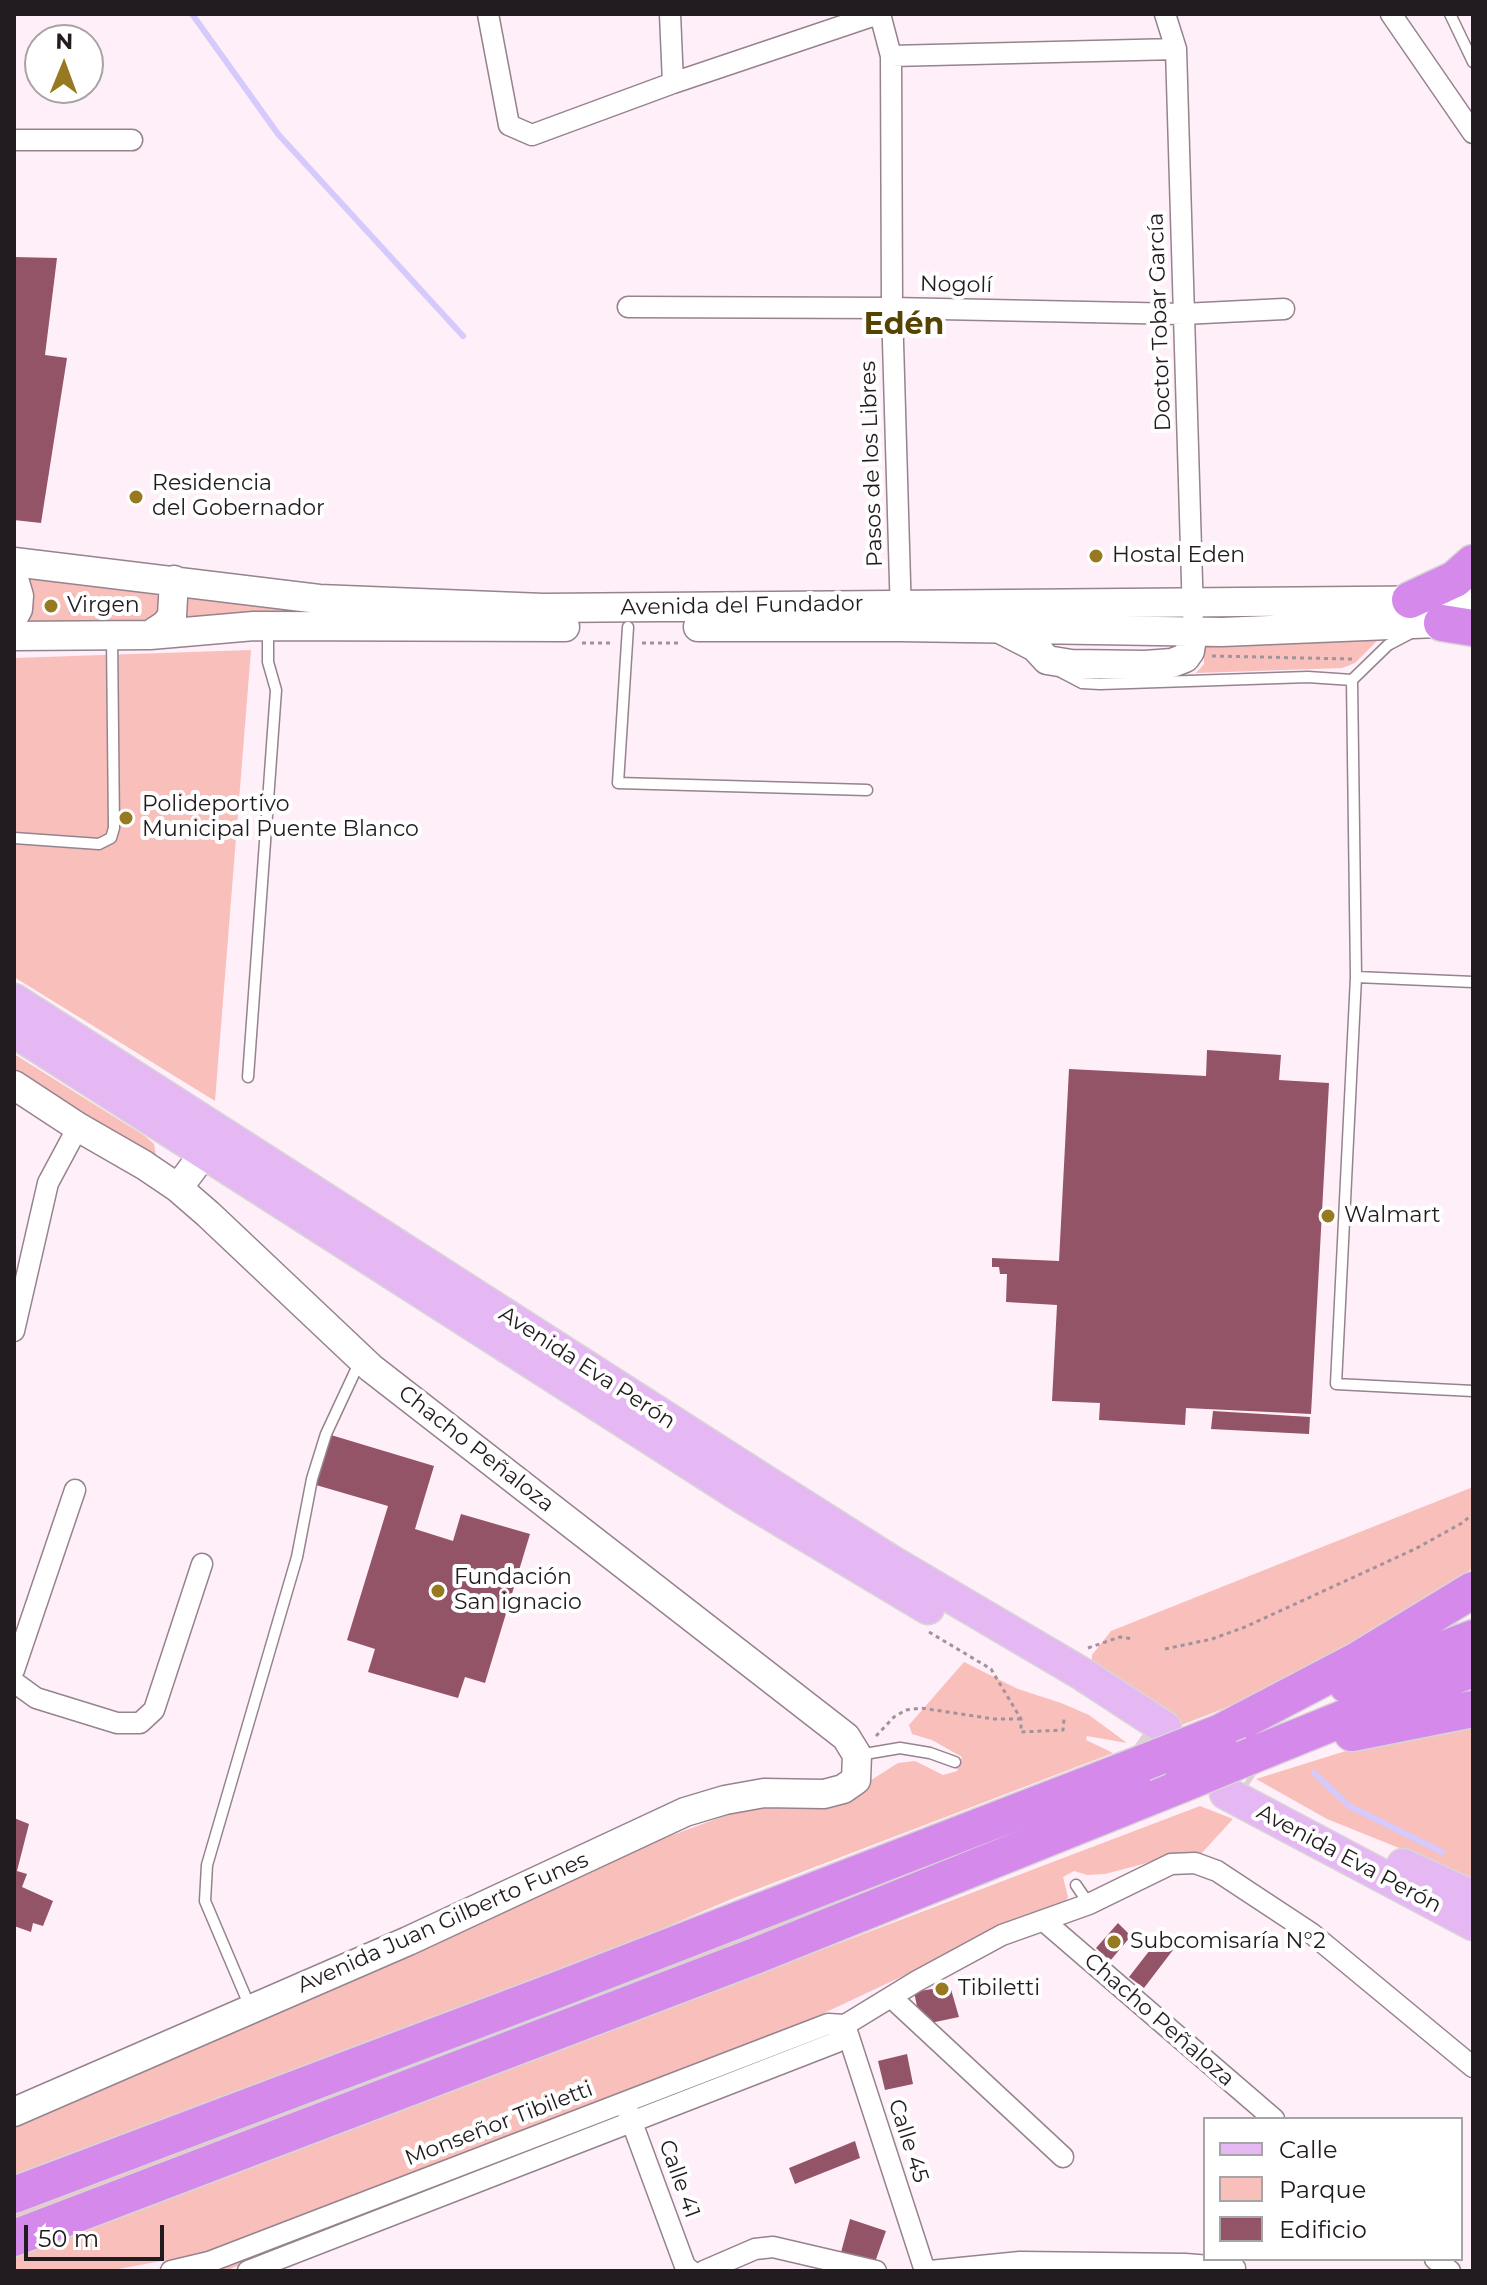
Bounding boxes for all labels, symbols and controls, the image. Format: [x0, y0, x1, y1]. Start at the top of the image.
north arrow [24, 24, 104, 104]
text: N [55, 28, 74, 55]
street label: Doctor Tobar García [1143, 212, 1177, 432]
street label: Nogolí [920, 271, 992, 299]
district label: Edén [864, 307, 944, 343]
street label: Pasos de los Libres [855, 361, 889, 567]
place label: Residencia del Gobernador [152, 471, 325, 522]
marker: Residencia del Gobernador [127, 488, 145, 506]
place label: Hostal Eden [1112, 543, 1245, 569]
marker: Hostal Eden [1087, 547, 1105, 565]
street label: Avenida del Fundador [620, 591, 864, 621]
place label: Virgen [67, 593, 140, 619]
marker: Virgen [42, 597, 60, 615]
place label: Polideportivo Municipal Puente Blanco [142, 792, 419, 844]
marker: Polideportivo Municipal Puente Blanco [117, 809, 135, 827]
place label: Walmart [1344, 1203, 1441, 1229]
marker: Walmart [1319, 1207, 1337, 1225]
street label: Avenida Eva Perón [494, 1301, 680, 1435]
street label: Chacho Peñaloza [393, 1380, 559, 1518]
place label: Fundación San ignacio [454, 1565, 582, 1616]
marker: Fundación San ignacio [429, 1582, 447, 1600]
street label: Avenida Eva Perón [1252, 1799, 1446, 1919]
street label: Avenida Juan Gilberto Funes [294, 1847, 592, 1999]
place label: Subcomisaría N°2 [1130, 1929, 1326, 1955]
marker: Subcomisaría N°2 [1105, 1933, 1123, 1951]
street label: Chacho Peñaloza [1078, 1948, 1240, 2092]
place label: Tibiletti [958, 1976, 1040, 2002]
marker: Tibiletti [933, 1980, 951, 1998]
street label: Monseñor Tibiletti [401, 2076, 597, 2172]
street label: Calle 45 [882, 2096, 934, 2186]
legend [1203, 2117, 1463, 2261]
text: Calle [1279, 2135, 1337, 2164]
street label: Calle 41 [653, 2136, 705, 2222]
text: Parque [1279, 2175, 1366, 2204]
scale bar [28, 2209, 168, 2259]
text: Edificio [1279, 2215, 1367, 2244]
text: 50 m [38, 2224, 99, 2253]

